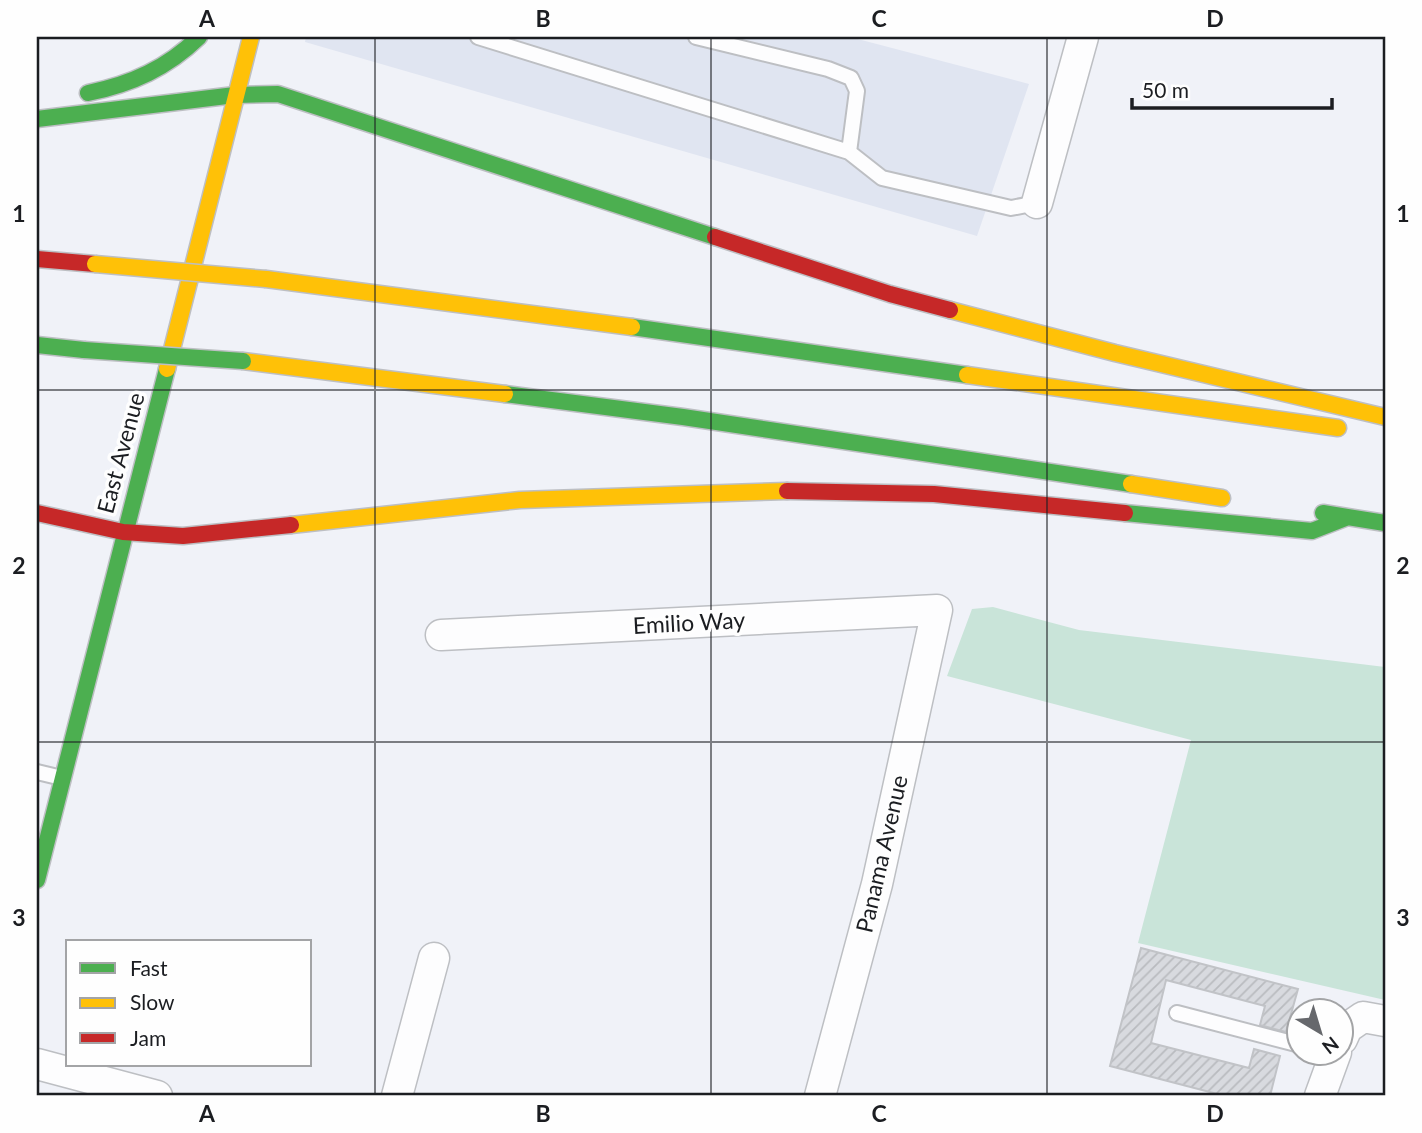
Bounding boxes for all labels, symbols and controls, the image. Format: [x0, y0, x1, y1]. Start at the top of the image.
text: A [198, 4, 216, 32]
text: B [535, 4, 551, 32]
text: C [871, 4, 887, 32]
text: D [1206, 4, 1224, 32]
scale bar [1132, 66, 1331, 110]
text: 50 m [1142, 77, 1189, 102]
text: 1 [12, 199, 26, 227]
text: 1 [1396, 199, 1410, 227]
street label: East Avenue [90, 389, 150, 516]
text: 2 [12, 551, 26, 579]
text: 2 [1396, 551, 1410, 579]
street label: Emilio Way [632, 605, 746, 639]
street label: Panama Avenue [849, 772, 913, 935]
text: 3 [12, 903, 26, 931]
text: 3 [1396, 903, 1410, 931]
legend [66, 940, 312, 1066]
text: Fast [130, 955, 168, 980]
text: Slow [130, 989, 175, 1014]
north arrow [1286, 996, 1356, 1066]
text: Jam [130, 1025, 166, 1050]
text: N [1318, 1032, 1344, 1059]
text: A [198, 1099, 216, 1127]
text: B [535, 1099, 551, 1127]
text: C [871, 1099, 887, 1127]
text: D [1206, 1099, 1224, 1127]

